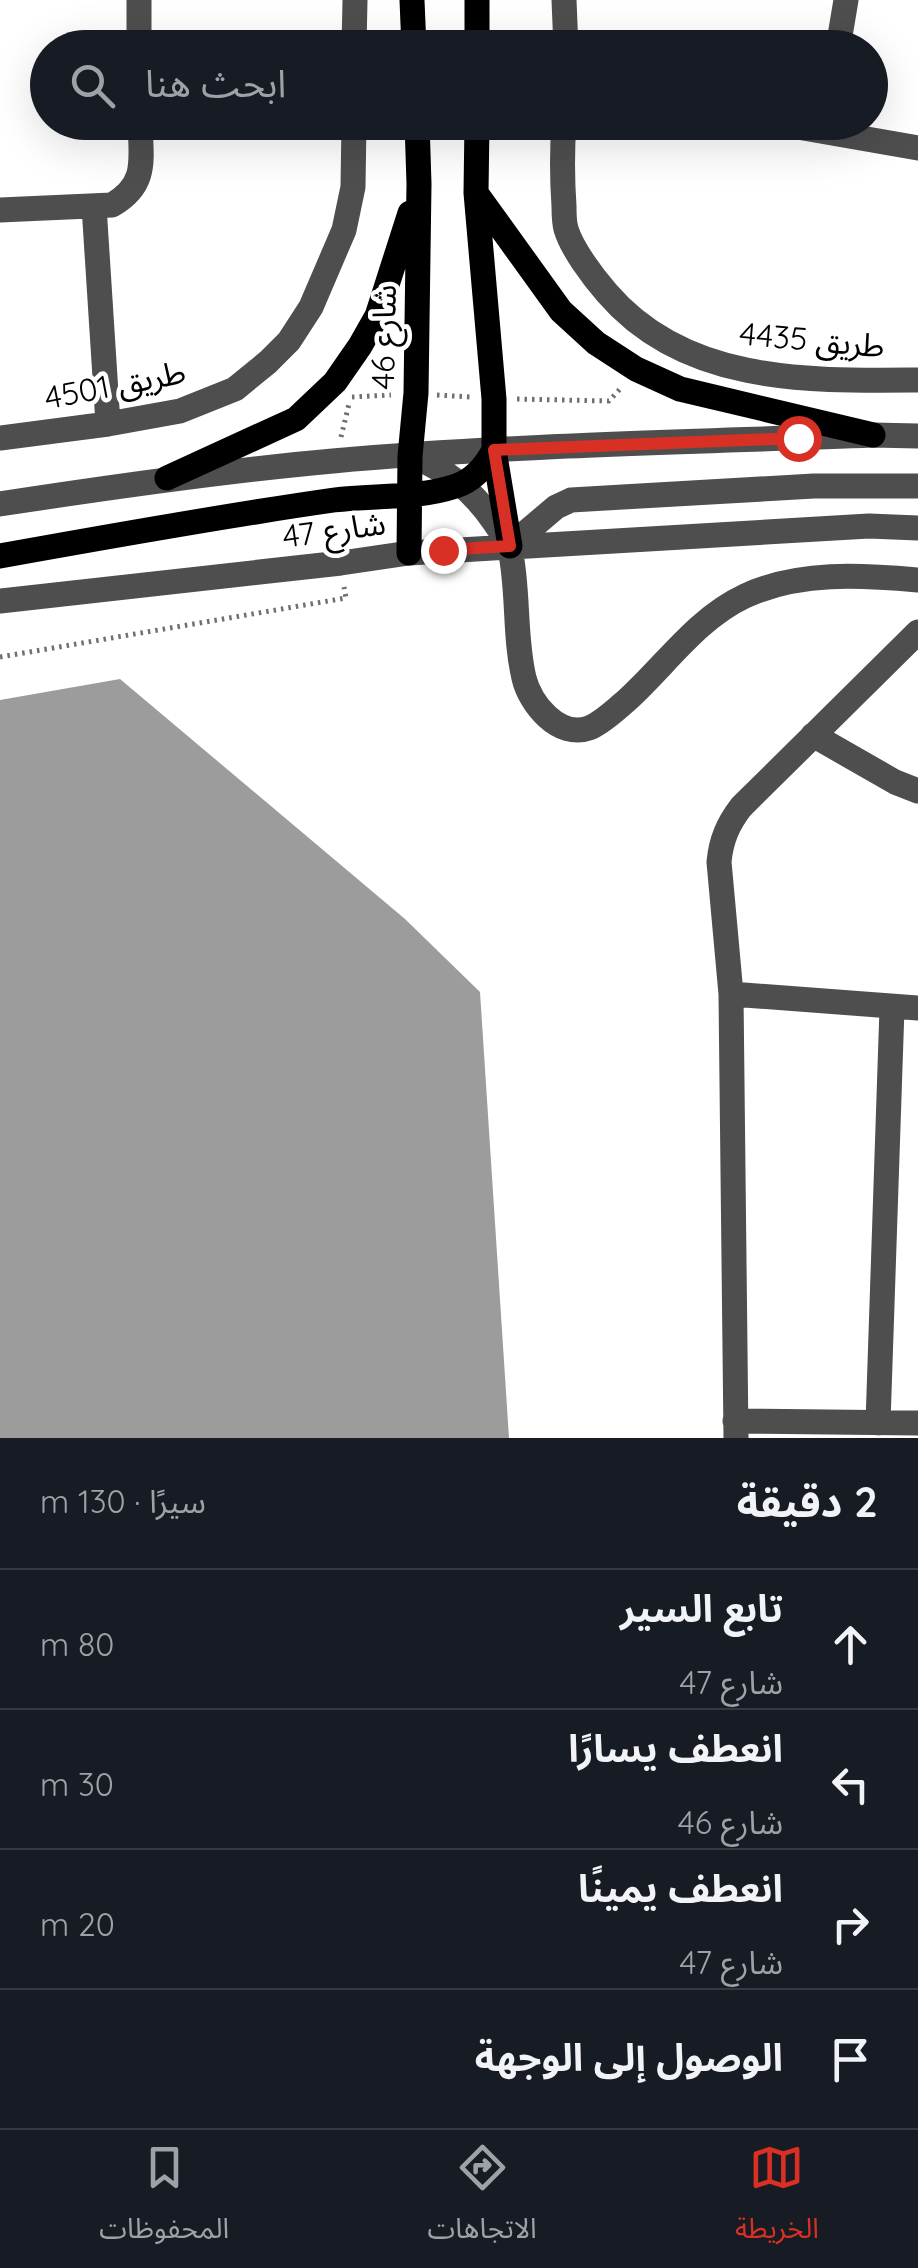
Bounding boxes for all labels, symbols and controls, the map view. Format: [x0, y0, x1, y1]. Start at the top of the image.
search box [30, 30, 888, 140]
icon: search [65, 58, 120, 113]
text: ابحث هنا [145, 59, 286, 107]
street label: شارع 46 [362, 284, 409, 390]
street label: طريق 4435 [738, 313, 886, 366]
street label: طريق 4501 [41, 351, 189, 418]
route start [776, 416, 822, 462]
street label: شارع 47 [280, 502, 389, 561]
route end [421, 528, 467, 574]
text: 2 دقيقة [737, 1475, 878, 1528]
text: سيرًا · 130 m [40, 1481, 206, 1521]
text: تابع السير [620, 1584, 783, 1632]
icon: ahead [823, 1617, 878, 1672]
text: 80 m [40, 1624, 114, 1664]
text: شارع 47 [680, 1662, 783, 1702]
text: انعطف يسارًا [568, 1724, 783, 1772]
icon: left [823, 1757, 878, 1812]
text: 30 m [40, 1764, 114, 1804]
text: شارع 46 [678, 1802, 783, 1842]
text: انعطف يمينًا [578, 1864, 783, 1912]
icon: right [823, 1897, 878, 1952]
text: 20 m [40, 1904, 115, 1944]
text: شارع 47 [680, 1942, 783, 1982]
icon: arrive [823, 2032, 878, 2087]
text: الوصول إلى الوجهة [475, 2033, 783, 2081]
tab: المحفوظات [99, 2140, 229, 2259]
tab: الاتجاهات [427, 2140, 537, 2259]
tab: الخريطة [735, 2140, 819, 2259]

